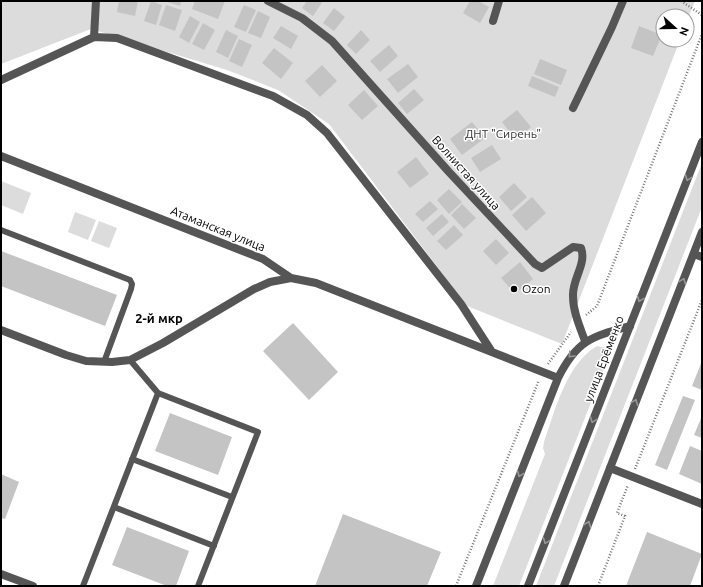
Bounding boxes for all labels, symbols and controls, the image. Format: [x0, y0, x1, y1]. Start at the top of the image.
north arrow [655, 8, 695, 48]
text: N [677, 26, 691, 38]
park label: ДНТ "Сирень" [465, 127, 541, 140]
street label: Волнистая улица [430, 133, 503, 212]
one-way arrow [684, 175, 692, 182]
street label: Атаманская улица [169, 204, 267, 253]
one-way arrow [678, 278, 686, 285]
place label: Ozon [522, 282, 551, 295]
marker: Ozon [509, 284, 519, 294]
one-way arrow [637, 296, 645, 303]
district label: 2-й мкр [135, 311, 183, 325]
street label: улица Ерёменко [581, 314, 626, 404]
one-way arrow [569, 350, 576, 358]
one-way arrow [631, 399, 639, 406]
one-way arrow [590, 416, 598, 424]
one-way arrow [517, 470, 525, 478]
one-way arrow [584, 520, 592, 527]
one-way arrow [542, 538, 550, 545]

